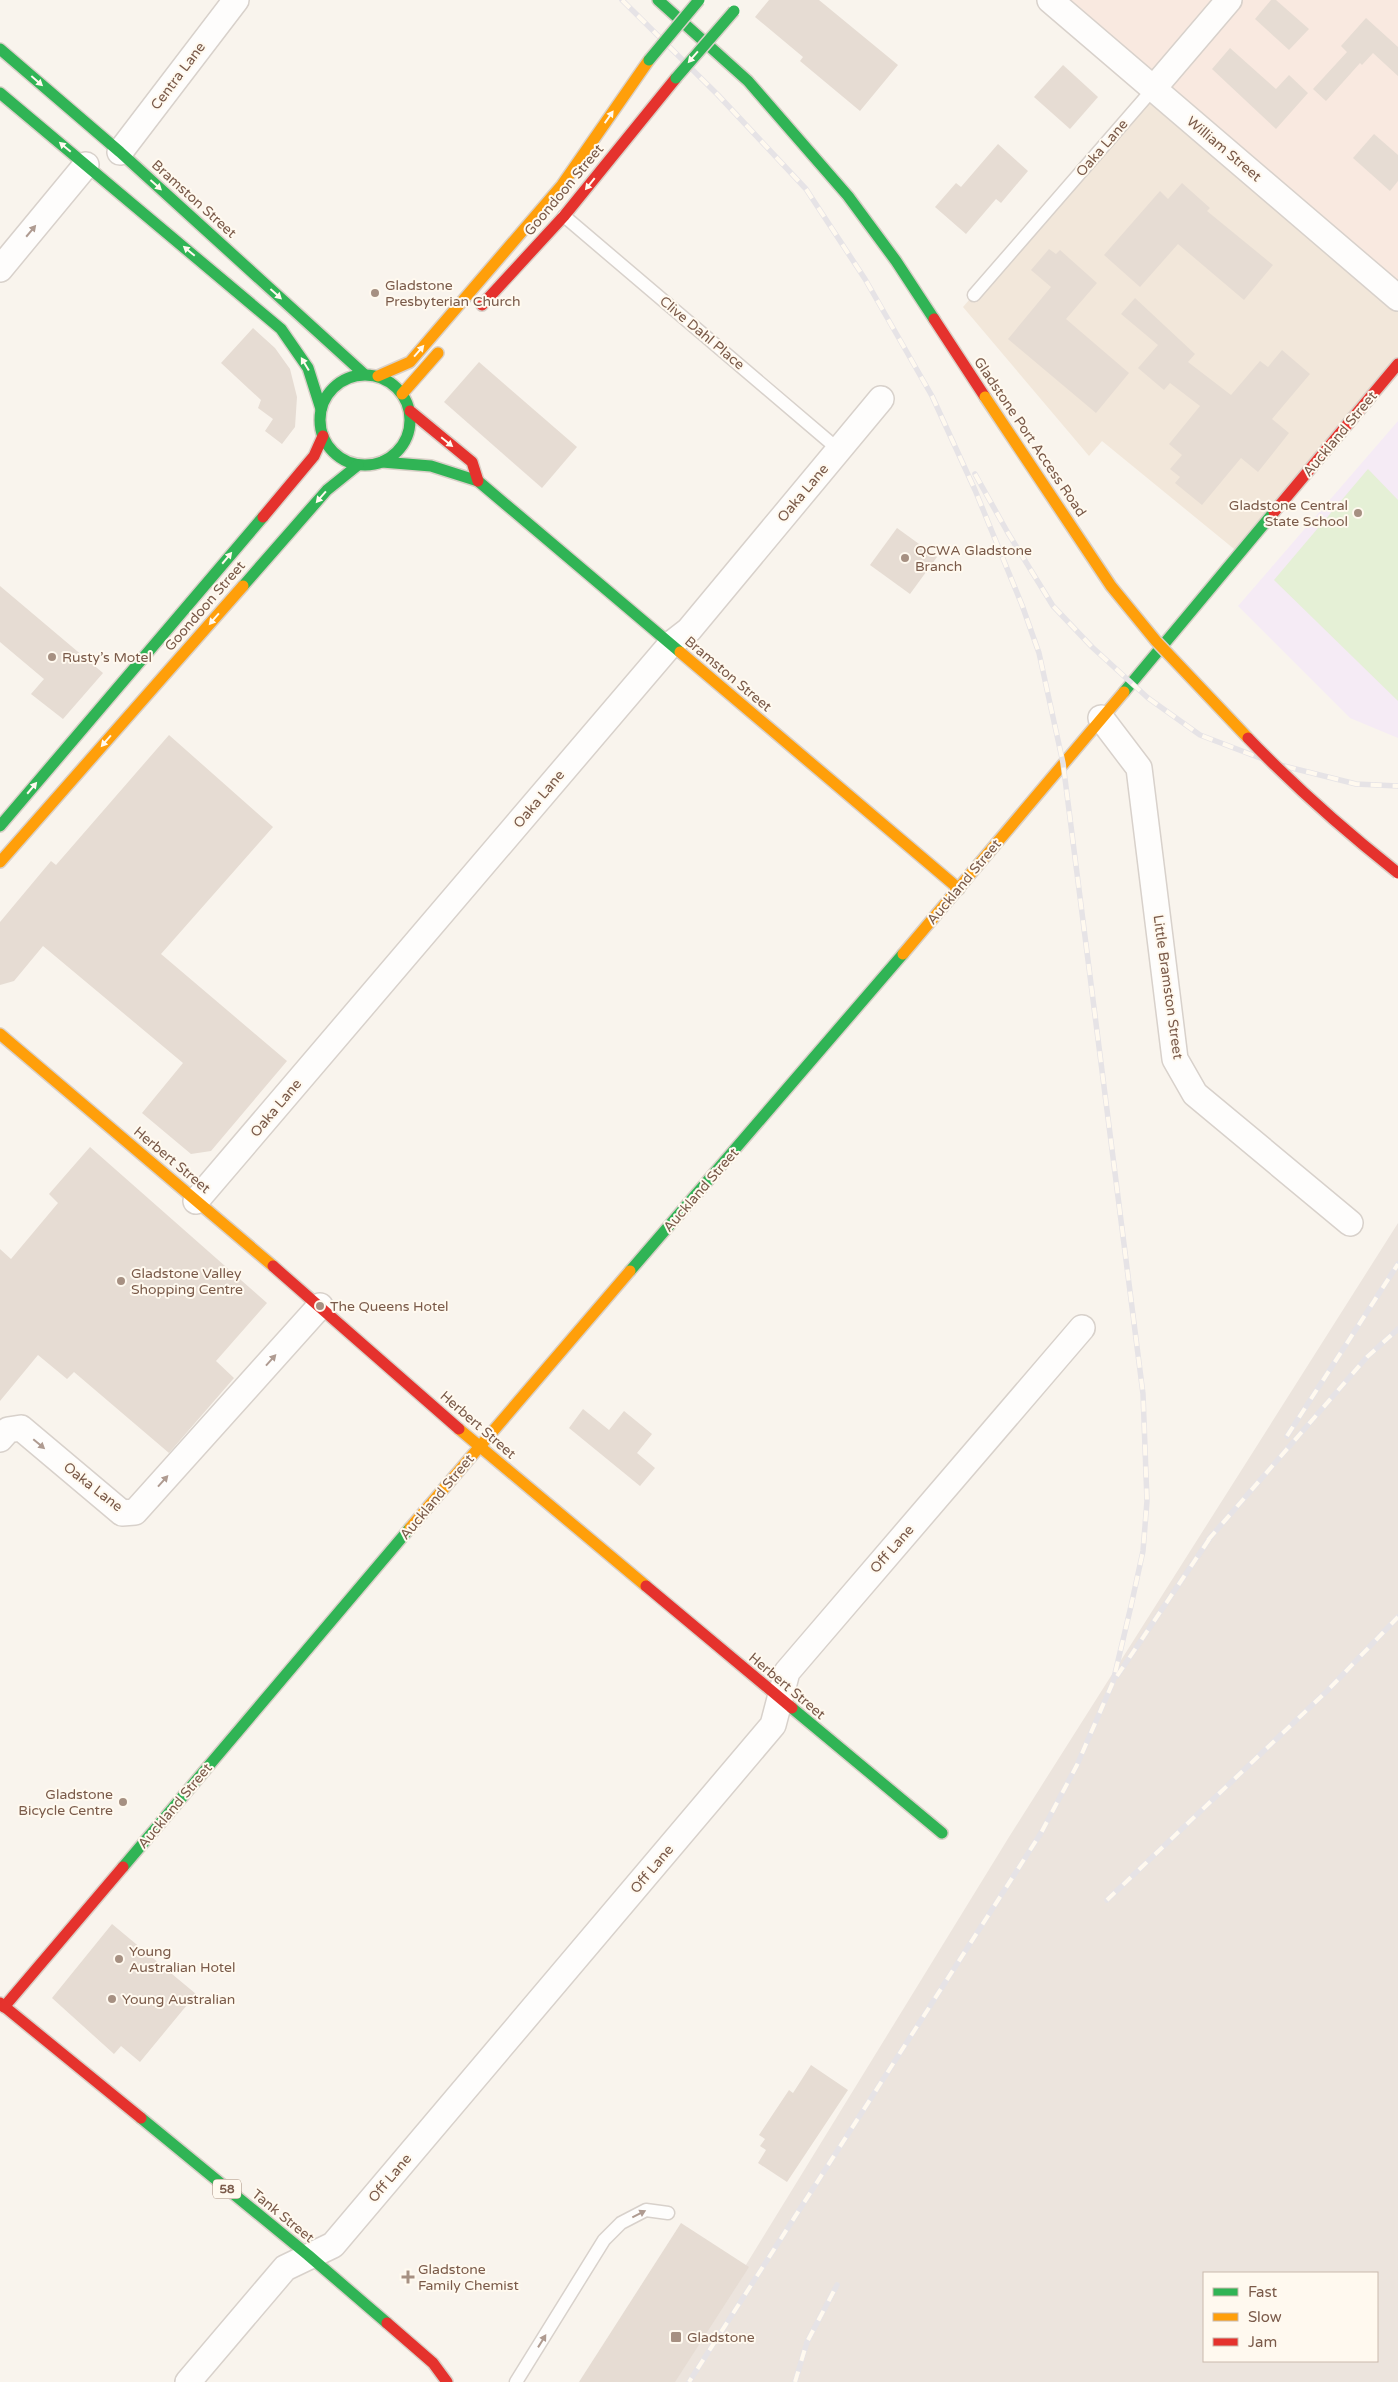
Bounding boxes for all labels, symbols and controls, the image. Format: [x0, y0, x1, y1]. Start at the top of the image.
street label: Centra Lane [147, 39, 209, 113]
one-way arrow [688, 51, 699, 64]
one-way arrow [31, 75, 43, 86]
one-way arrow [604, 110, 614, 124]
street label: William Street [1183, 113, 1265, 186]
street label: Oaka Lane [1072, 116, 1132, 180]
street label: Goondoon Street [521, 140, 608, 239]
one-way arrow [58, 142, 71, 153]
street label: Bramston Street [148, 156, 240, 242]
one-way arrow [585, 177, 596, 190]
one-way arrow [149, 179, 161, 191]
one-way arrow [26, 225, 37, 238]
one-way arrow [183, 246, 196, 257]
place label: Gladstone Presbyterian Church [385, 277, 521, 310]
marker: Gladstone Presbyterian Church [369, 287, 381, 299]
one-way arrow [270, 288, 282, 300]
street label: Clive Dahl Place [656, 293, 748, 373]
one-way arrow [413, 345, 424, 358]
street label: Gladstone Port Access Road [970, 354, 1090, 520]
one-way arrow [301, 357, 310, 370]
street label: Auckland Street [1299, 387, 1381, 480]
one-way arrow [441, 436, 454, 447]
street label: Oaka Lane [774, 460, 832, 525]
one-way arrow [315, 490, 327, 502]
place label: Gladstone Central State School [1229, 497, 1348, 530]
marker: Gladstone Central State School [1352, 507, 1364, 519]
place label: QCWA Gladstone Branch [915, 542, 1032, 575]
one-way arrow [222, 552, 233, 565]
marker: QCWA Gladstone Branch [899, 552, 911, 564]
street label: Goondoon Street [161, 557, 249, 655]
one-way arrow [208, 612, 219, 625]
street label: Bramston Street [681, 633, 775, 716]
place label: Rusty’s Motel [62, 649, 152, 666]
marker: Rusty’s Motel [46, 651, 58, 663]
one-way arrow [101, 734, 112, 747]
street label: Oaka Lane [510, 766, 568, 831]
one-way arrow [26, 782, 37, 795]
street label: Auckland Street [923, 835, 1005, 928]
street label: Little Bramston Street [1149, 914, 1187, 1061]
street label: Oaka Lane [247, 1075, 305, 1140]
street label: Herbert Street [130, 1123, 214, 1197]
street label: Auckland Street [660, 1144, 743, 1236]
place label: Gladstone Valley Shopping Centre [131, 1265, 243, 1298]
marker: Gladstone Valley Shopping Centre [115, 1275, 127, 1287]
place label: The Queens Hotel [330, 1298, 449, 1315]
marker: The Queens Hotel [314, 1300, 326, 1312]
one-way arrow [266, 1353, 277, 1366]
street label: Herbert Street [437, 1387, 520, 1463]
one-way arrow [32, 1438, 45, 1449]
street label: Auckland Street [396, 1450, 478, 1543]
street label: Oaka Lane [60, 1459, 126, 1515]
one-way arrow [157, 1475, 169, 1487]
street label: Off Lane [866, 1521, 918, 1577]
street label: Herbert Street [745, 1649, 829, 1723]
street label: Auckland Street [134, 1759, 216, 1852]
place label: Gladstone Bicycle Centre [18, 1786, 113, 1819]
marker: Gladstone Bicycle Centre [117, 1796, 129, 1808]
street label: Off Lane [627, 1841, 677, 1897]
place label: Young Australian Hotel [129, 1943, 236, 1976]
marker: Young Australian Hotel [113, 1953, 125, 1965]
place label: Young Australian [122, 1991, 235, 2008]
marker: Young Australian [106, 1993, 118, 2005]
street label: Off Lane [365, 2150, 415, 2206]
road number: 58 [213, 2180, 241, 2198]
street label: Tank Street [248, 2186, 318, 2247]
one-way arrow [632, 2210, 646, 2218]
place label: Gladstone Family Chemist [418, 2261, 519, 2294]
marker: Gladstone Family Chemist [402, 2271, 414, 2283]
legend [1203, 2272, 1378, 2362]
text: Fast [1248, 2283, 1278, 2301]
text: Slow [1248, 2308, 1282, 2326]
place label: Gladstone [687, 2329, 755, 2346]
marker: Gladstone [669, 2330, 683, 2344]
text: Jam [1248, 2333, 1277, 2351]
one-way arrow [537, 2334, 547, 2347]

